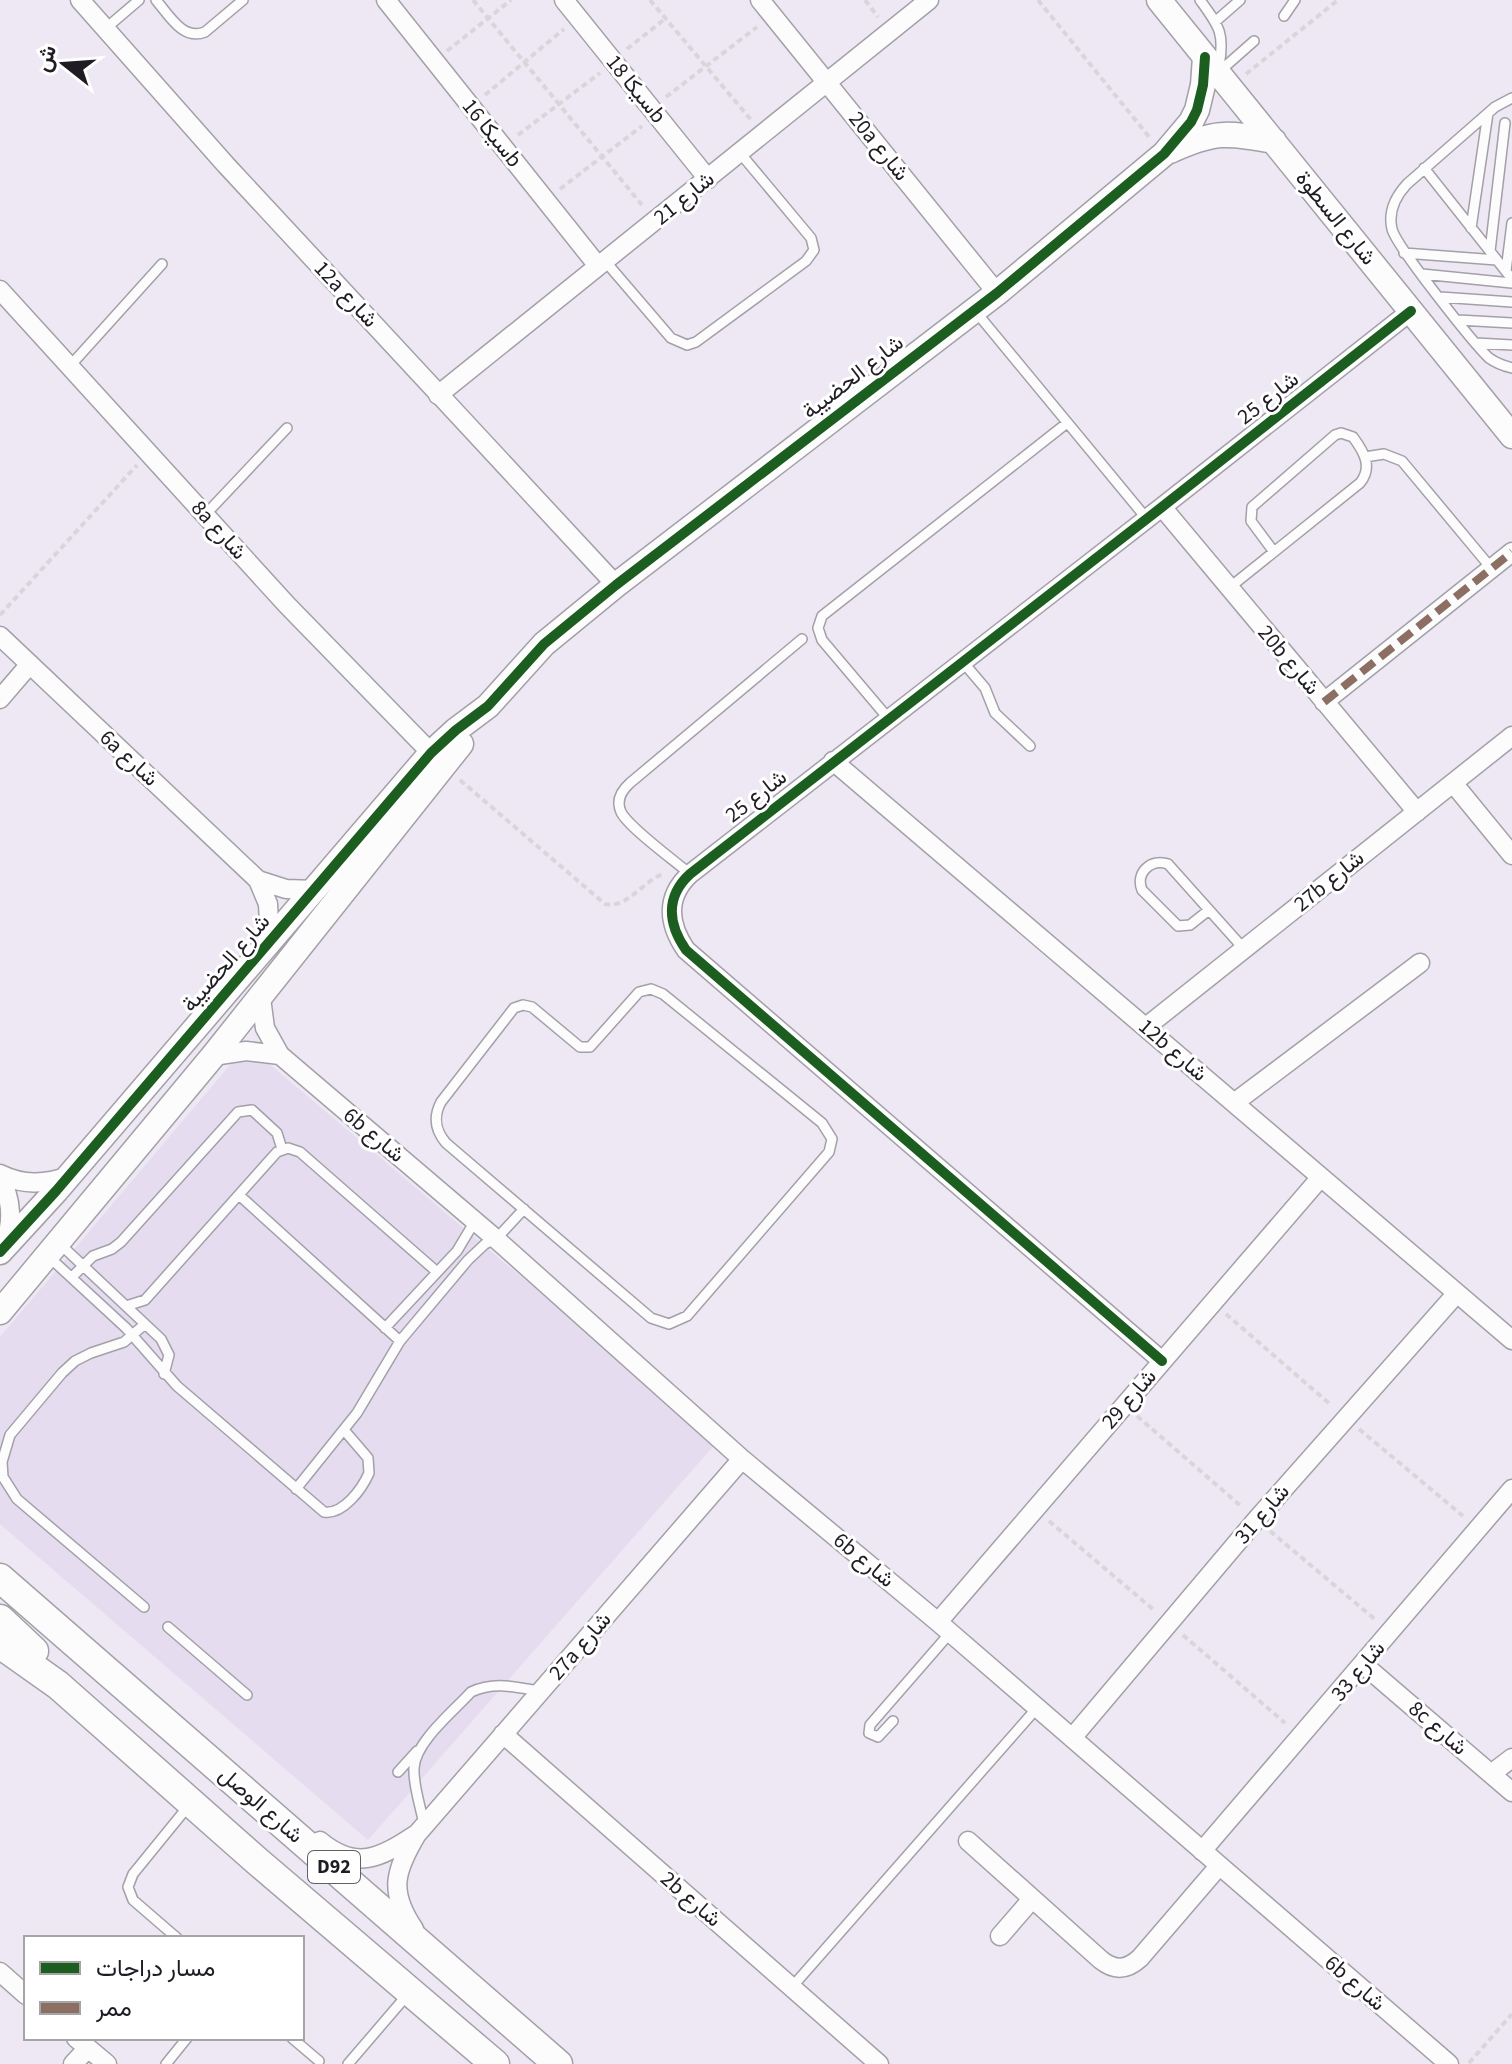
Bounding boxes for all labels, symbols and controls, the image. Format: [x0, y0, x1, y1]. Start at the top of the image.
north arrow [24, 24, 104, 104]
text: ش [27, 41, 65, 76]
street label: سيكا 18b [598, 48, 674, 130]
street label: سيكا 16b [454, 92, 530, 174]
street label: 20a شارع [841, 104, 917, 188]
street label: شارع 21 [647, 163, 721, 233]
street label: شارع السطوة [1288, 164, 1384, 272]
street label: 12a شارع [306, 253, 386, 335]
street label: شارع الحضيبة [795, 327, 911, 427]
street label: شارع 25 [1230, 364, 1306, 432]
street label: 8a شارع [183, 493, 255, 567]
street label: 20b شارع [1250, 618, 1328, 702]
street label: 6a شارع [92, 722, 166, 794]
street label: شارع 25 [718, 762, 794, 830]
street label: 27b شارع [1287, 843, 1371, 919]
street label: شارع الحضيبة [174, 907, 278, 1019]
street label: 12b شارع [1131, 1011, 1215, 1089]
street label: 6b شارع [336, 1100, 412, 1170]
street label: شارع 29 [1094, 1362, 1164, 1436]
street label: شارع 31 [1227, 1477, 1297, 1551]
street label: 6b شارع [826, 1525, 902, 1595]
street label: 27a شارع [541, 1605, 619, 1687]
street label: شارع 33 [1323, 1634, 1393, 1708]
street label: 8c شارع [1401, 1693, 1475, 1763]
street label: شارع الوصل [212, 1759, 310, 1851]
road number: D92 [308, 1851, 360, 1883]
street label: 2b شارع [653, 1863, 729, 1935]
legend [24, 1936, 304, 2040]
street label: 6b شارع [1317, 1947, 1393, 2019]
text: مسار دراجات [96, 1951, 215, 1986]
text: ممر [95, 1991, 132, 2026]

